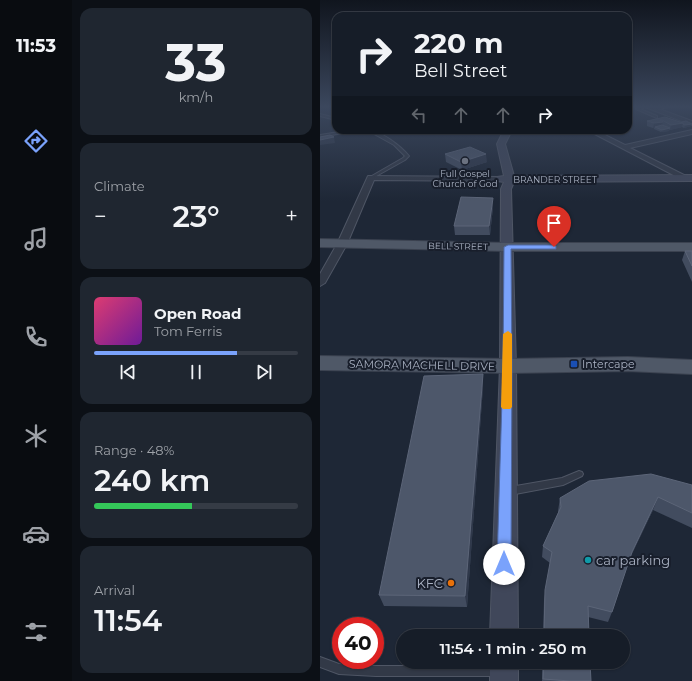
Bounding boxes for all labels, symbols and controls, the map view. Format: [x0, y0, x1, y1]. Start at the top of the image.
text: 220 m [414, 26, 503, 60]
icon: right [348, 28, 400, 80]
text: 33 [165, 31, 227, 94]
text: 11:53 [16, 35, 56, 57]
text: Bell Street [414, 60, 507, 82]
text: km/h [179, 89, 213, 105]
icon: left [408, 104, 430, 126]
icon: ahead [450, 104, 472, 126]
icon: ahead [492, 104, 514, 126]
icon: right [534, 104, 556, 126]
icon: directions [22, 127, 50, 155]
marker: Full Gospel Church of God [460, 156, 470, 166]
place label: Full Gospel Church of God [432, 168, 498, 189]
street label: BRANDER STREET [513, 174, 598, 185]
text: Climate [94, 178, 145, 194]
text: 23° [172, 198, 220, 235]
text: − [94, 203, 107, 230]
text: + [285, 203, 298, 230]
pin [537, 206, 571, 247]
icon: arrive [543, 212, 565, 234]
icon: music [22, 225, 50, 253]
street label: BELL STREET [428, 240, 489, 252]
text: Open Road [154, 304, 242, 323]
icon: phone [22, 323, 50, 351]
text: Tom Ferris [154, 323, 222, 339]
street label: SAMORA MACHELL DRIVE [349, 357, 495, 373]
place label: Intercape [582, 357, 635, 371]
marker: Intercape [569, 359, 579, 369]
icon: previous [117, 361, 139, 383]
icon: pause [185, 361, 207, 383]
icon: next [253, 361, 275, 383]
icon: climate [22, 422, 50, 450]
text: Range · 48% [94, 442, 174, 458]
text: 240 km [94, 462, 210, 499]
icon: car [22, 520, 50, 548]
position arrow [483, 543, 525, 585]
place label: car parking [596, 552, 670, 568]
marker: car parking [583, 555, 593, 565]
place label: KFC [416, 575, 443, 591]
marker: KFC [446, 578, 456, 588]
text: Arrival [94, 582, 135, 598]
text: 11:54 [94, 602, 162, 639]
speed limit sign: 40 [332, 617, 384, 669]
icon: filters [22, 618, 50, 646]
text: 11:54 · 1 min · 250 m [440, 639, 586, 658]

